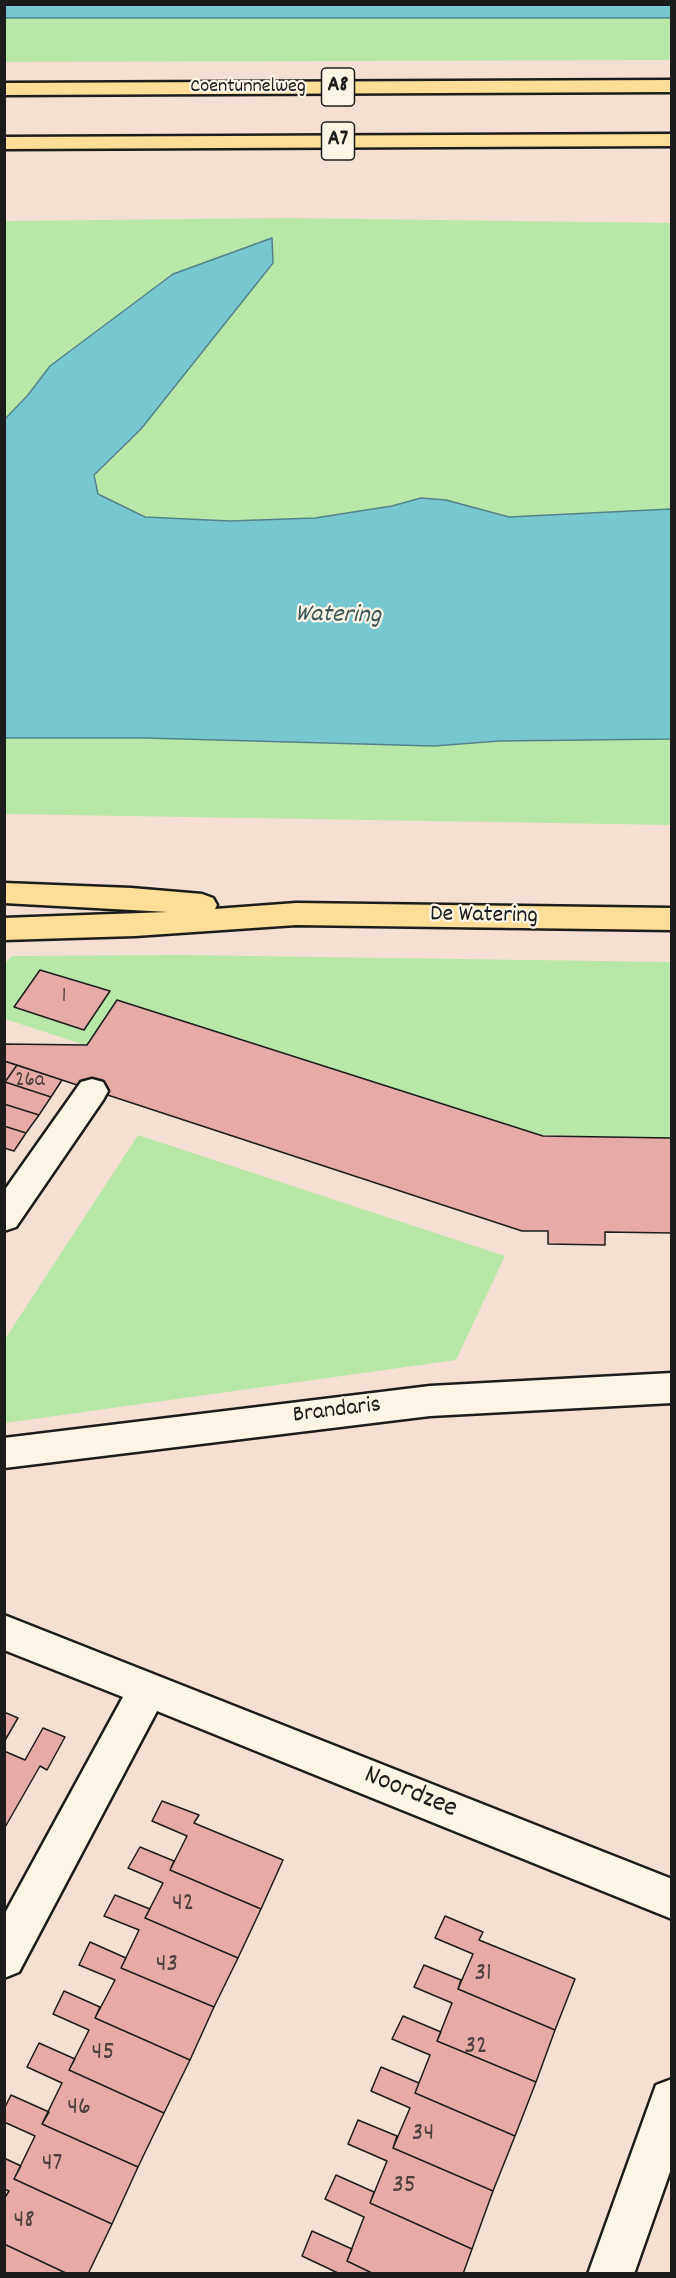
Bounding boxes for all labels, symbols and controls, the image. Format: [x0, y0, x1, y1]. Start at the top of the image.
road number: A8 [322, 68, 354, 106]
street label: Coentunnelweg [190, 76, 306, 100]
road number: A7 [322, 122, 354, 160]
water label: Watering [295, 601, 381, 633]
street label: De Watering [430, 902, 538, 932]
house number: 1 [62, 985, 66, 1011]
house number: 26a [15, 1069, 45, 1095]
street label: Brandaris [291, 1392, 383, 1432]
street label: Noordzee [358, 1760, 462, 1828]
house number: 42 [172, 1889, 194, 1921]
house number: 43 [156, 1950, 178, 1982]
house number: 31 [474, 1959, 492, 1991]
house number: 32 [465, 2032, 487, 2064]
house number: 45 [92, 2038, 114, 2070]
house number: 46 [67, 2093, 91, 2125]
house number: 34 [412, 2119, 434, 2151]
house number: 47 [42, 2149, 62, 2181]
house number: 35 [392, 2171, 416, 2203]
house number: 48 [13, 2206, 35, 2238]

